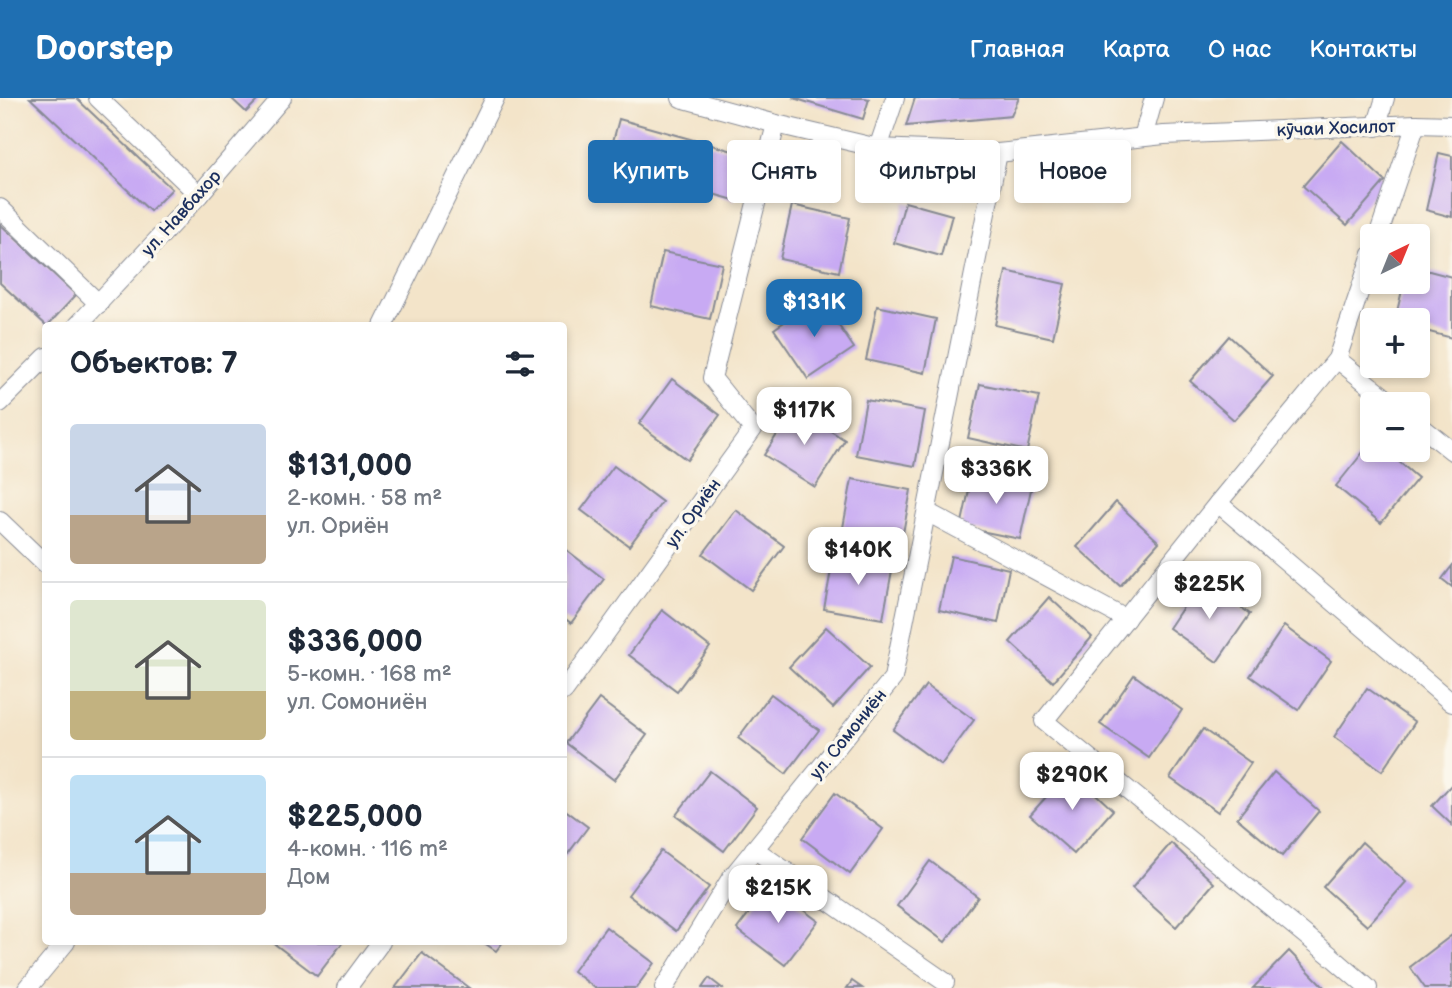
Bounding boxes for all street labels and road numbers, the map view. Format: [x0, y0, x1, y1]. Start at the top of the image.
street label: кӯчаи Хосилот [1276, 116, 1397, 141]
street label: ул. Навбахор [137, 166, 225, 261]
street label: ул. Ориён [661, 475, 725, 552]
street label: ул. Сомониён [806, 685, 891, 784]

